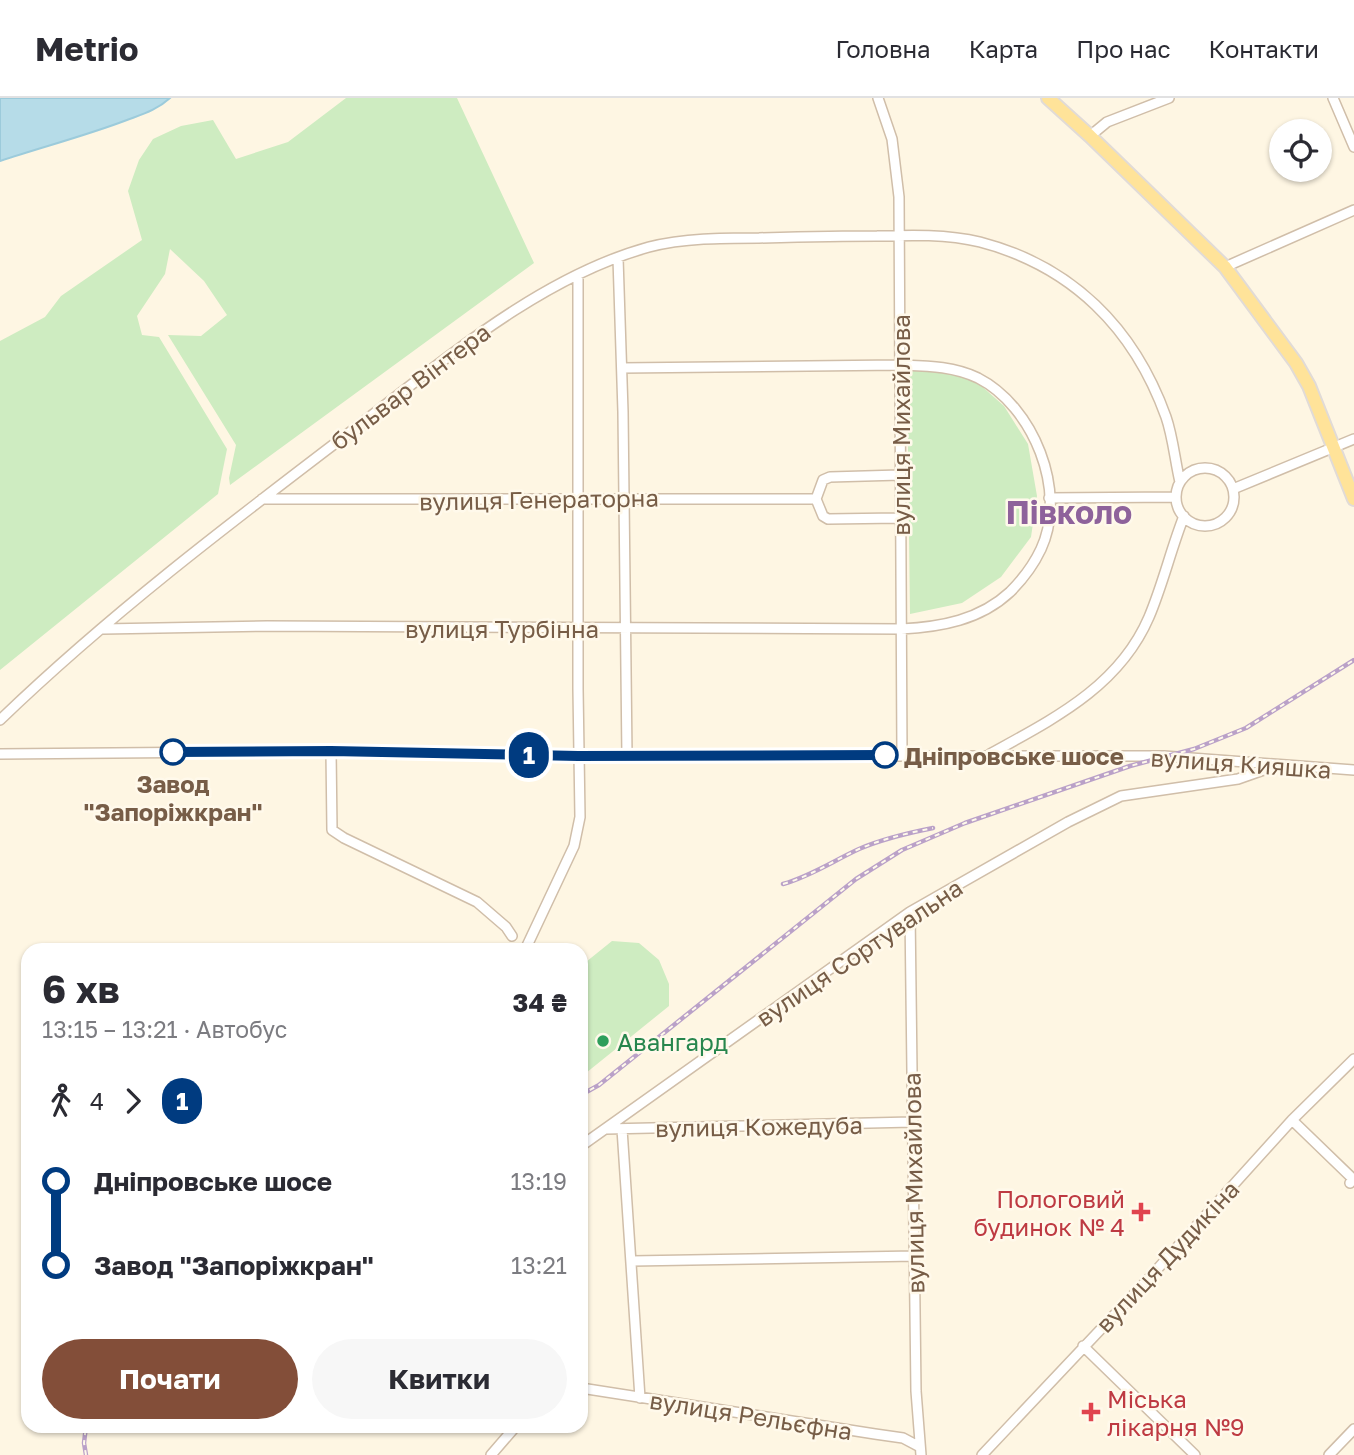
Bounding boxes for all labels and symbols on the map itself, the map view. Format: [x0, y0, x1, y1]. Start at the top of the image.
street label: вулиця Михайлова [886, 314, 915, 536]
street label: бульвар Вінтера [325, 317, 495, 455]
street label: вулиця Генераторна [419, 482, 659, 516]
district label: Півколо [1006, 493, 1132, 531]
street label: вулиця Турбінна [405, 614, 599, 643]
line badge: 1 [506, 732, 552, 778]
marker: Завод "Запоріжкран" [160, 739, 186, 765]
place label: Дніпровське шосе [904, 741, 1124, 770]
marker: Дніпровське шосе [872, 742, 898, 768]
street label: вулиця Кияшка [1150, 742, 1332, 784]
place label: Завод "Запоріжкран" [83, 769, 263, 826]
street label: вулиця Сортувальна [750, 872, 968, 1032]
place label: Авангард [617, 1027, 728, 1056]
marker: Авангард [595, 1033, 611, 1049]
street label: вулиця Михайлова [897, 1072, 929, 1294]
street label: вулиця Кожедуба [655, 1110, 863, 1142]
street label: вулиця Дудикіна [1089, 1174, 1245, 1338]
place label: Пологовий будинок № 4 [974, 1184, 1125, 1241]
marker: Пологовий будинок № 4 [1131, 1202, 1151, 1222]
place label: Міська лікарня №9 [1107, 1384, 1244, 1441]
street label: вулиця Рельєфна [648, 1385, 854, 1445]
marker: Міська лікарня №9 [1081, 1402, 1101, 1422]

